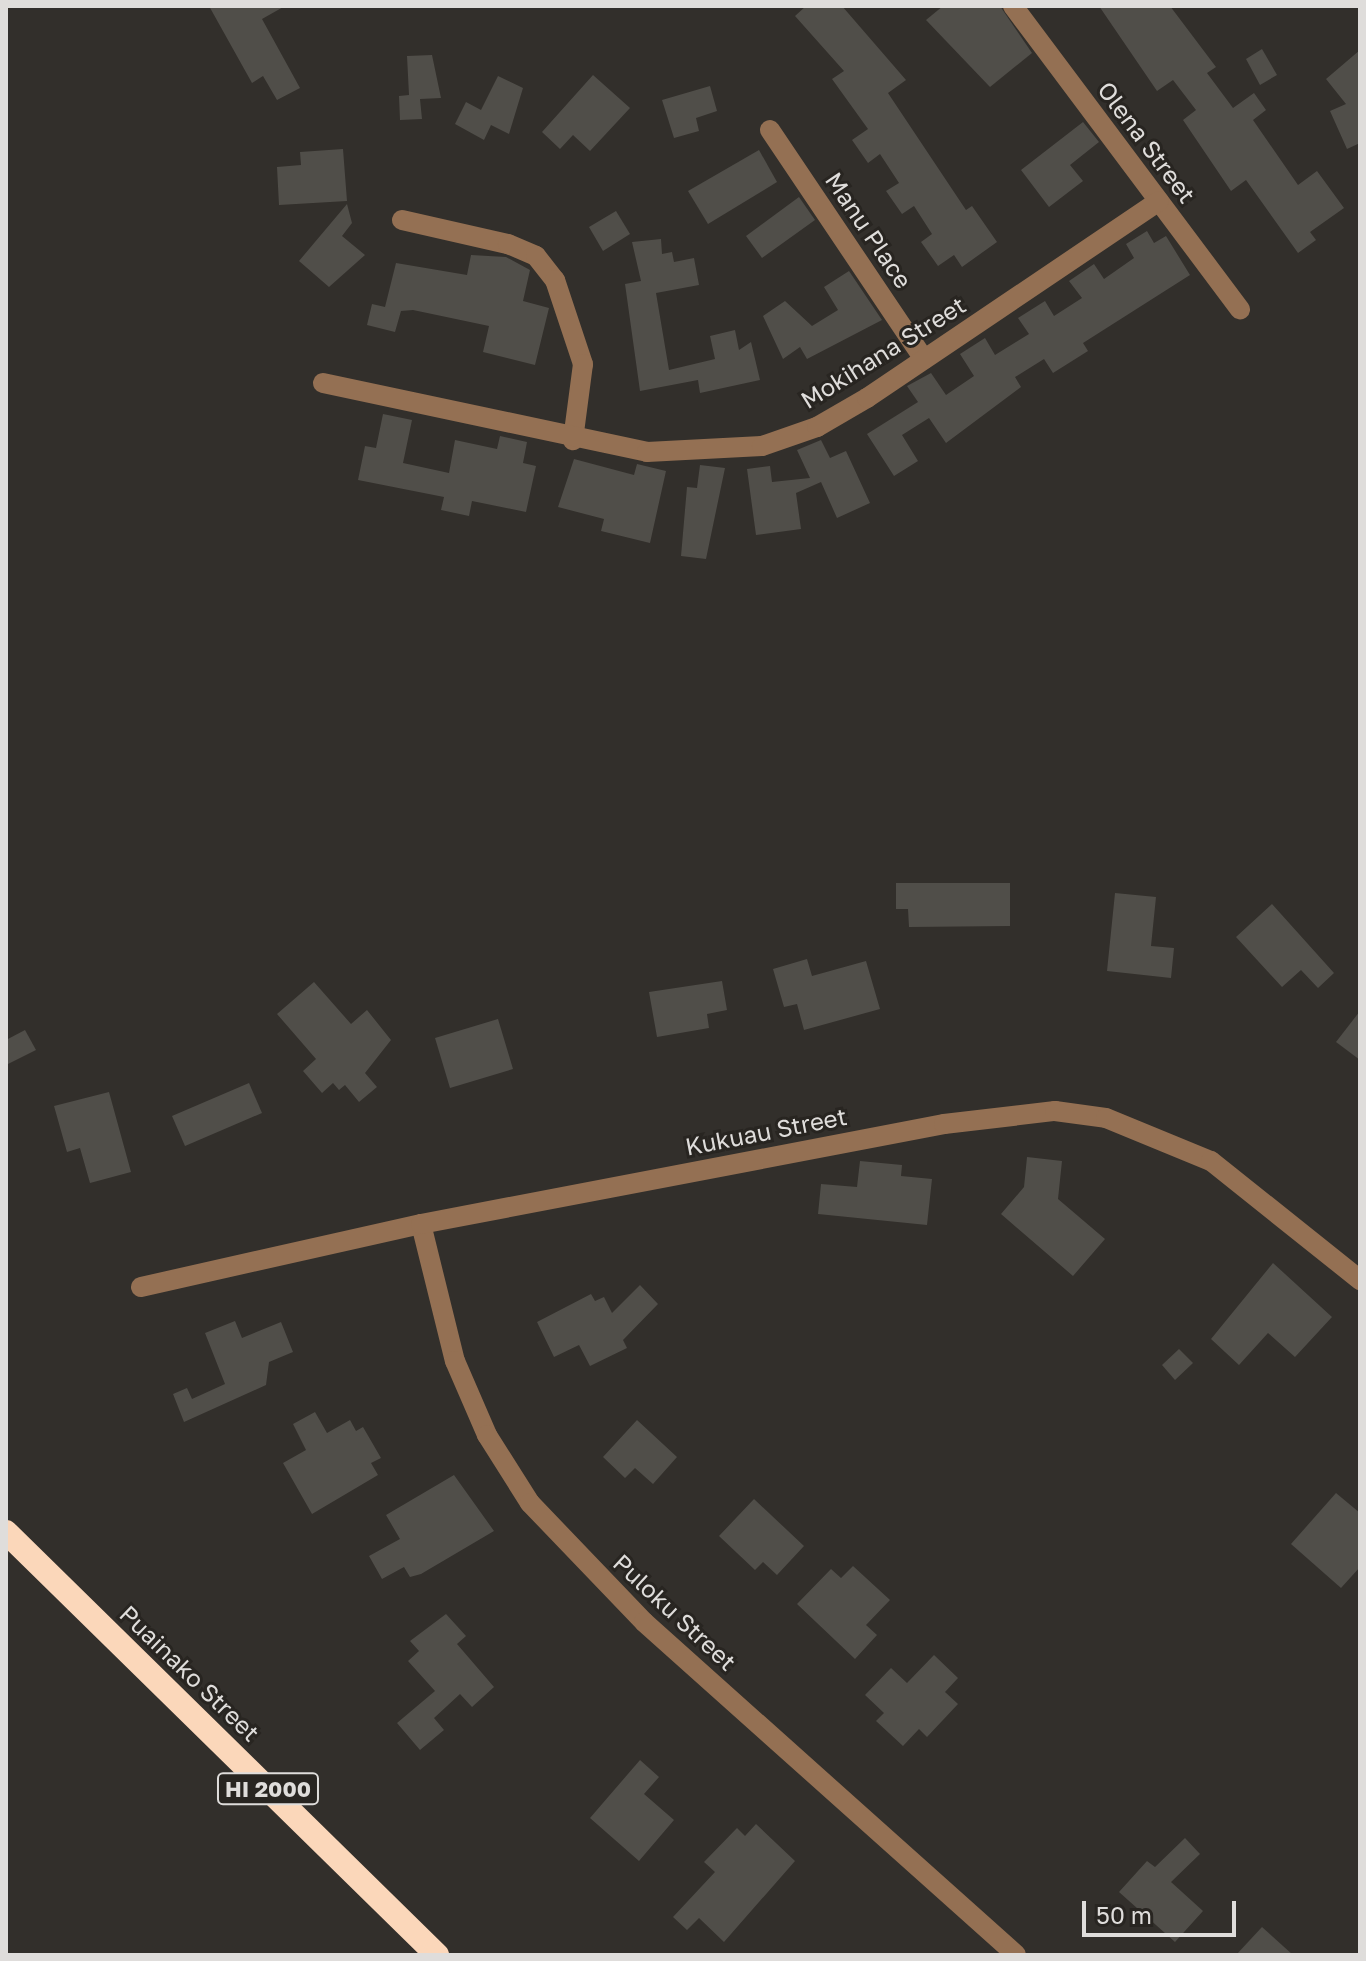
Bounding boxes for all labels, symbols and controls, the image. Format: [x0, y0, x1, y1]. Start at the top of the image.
street label: Olena Street [1092, 76, 1202, 208]
street label: Manu Place [820, 167, 918, 293]
street label: Mokihana Street [795, 290, 971, 414]
street label: Kukuau Street [683, 1101, 849, 1161]
street label: Puloku Street [608, 1548, 742, 1676]
street label: Puainako Street [114, 1599, 266, 1747]
road number: HI 2000 [216, 1771, 320, 1807]
scale bar [1086, 1885, 1240, 1935]
text: 50 m [1096, 1900, 1152, 1929]

